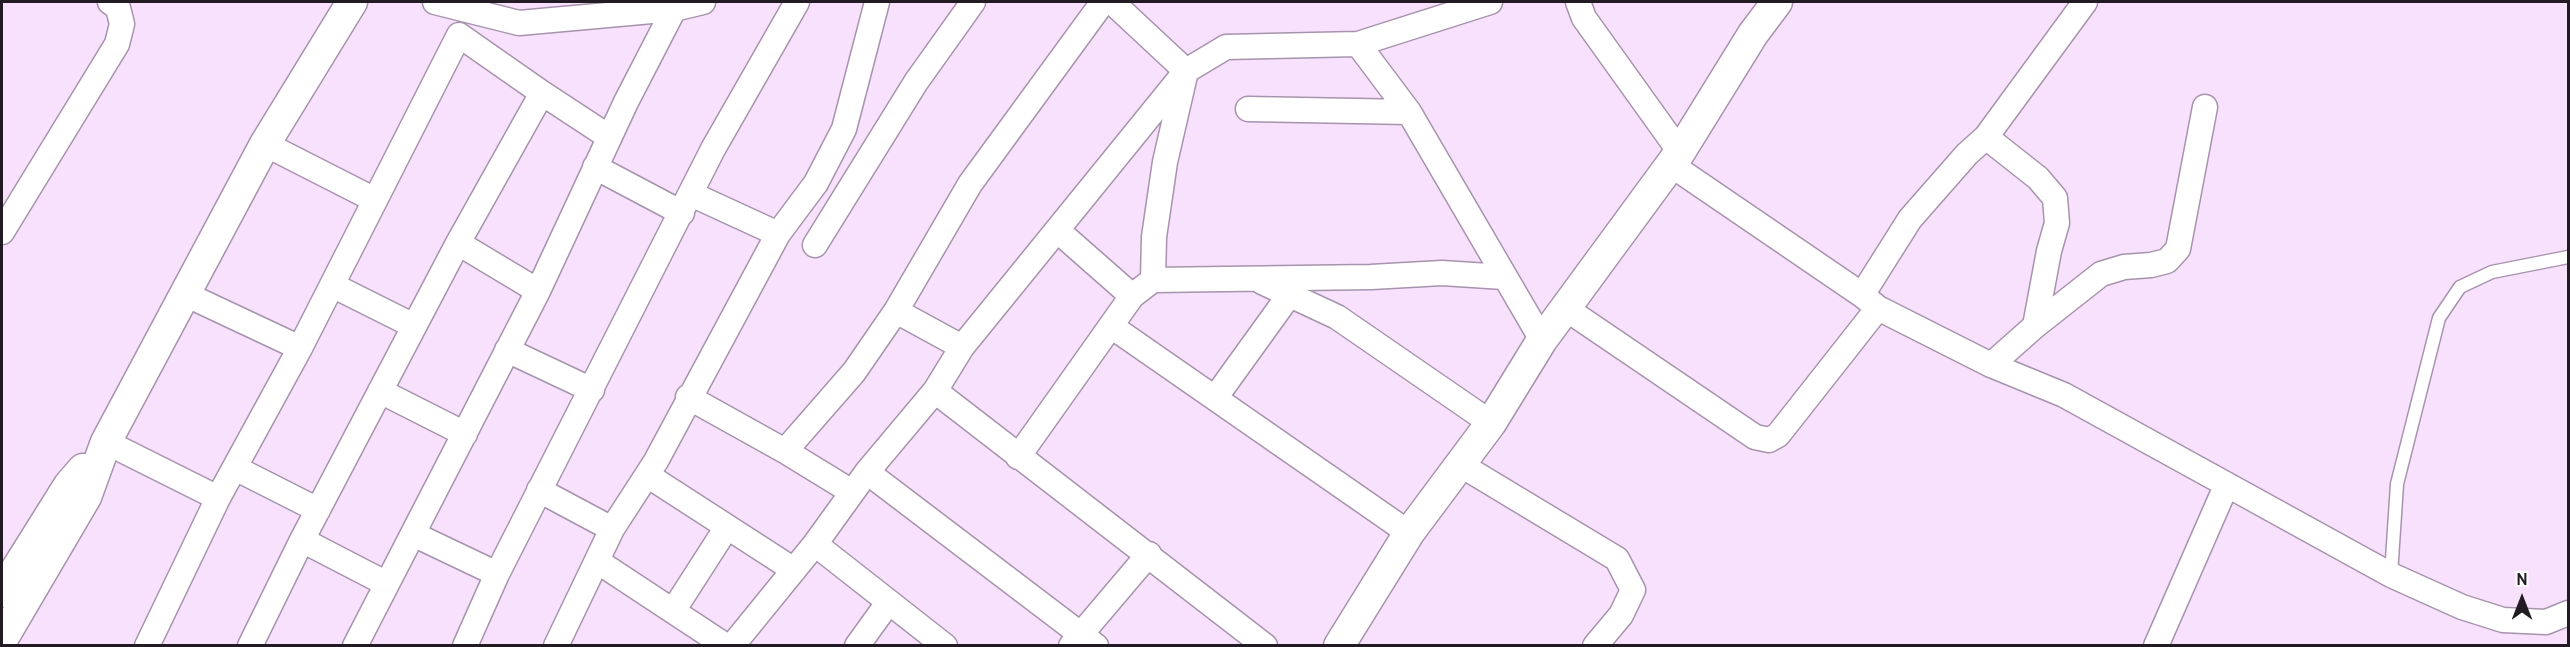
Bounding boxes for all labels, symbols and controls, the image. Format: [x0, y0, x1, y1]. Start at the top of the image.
north arrow [2492, 569, 2552, 629]
text: N [2516, 571, 2528, 591]

